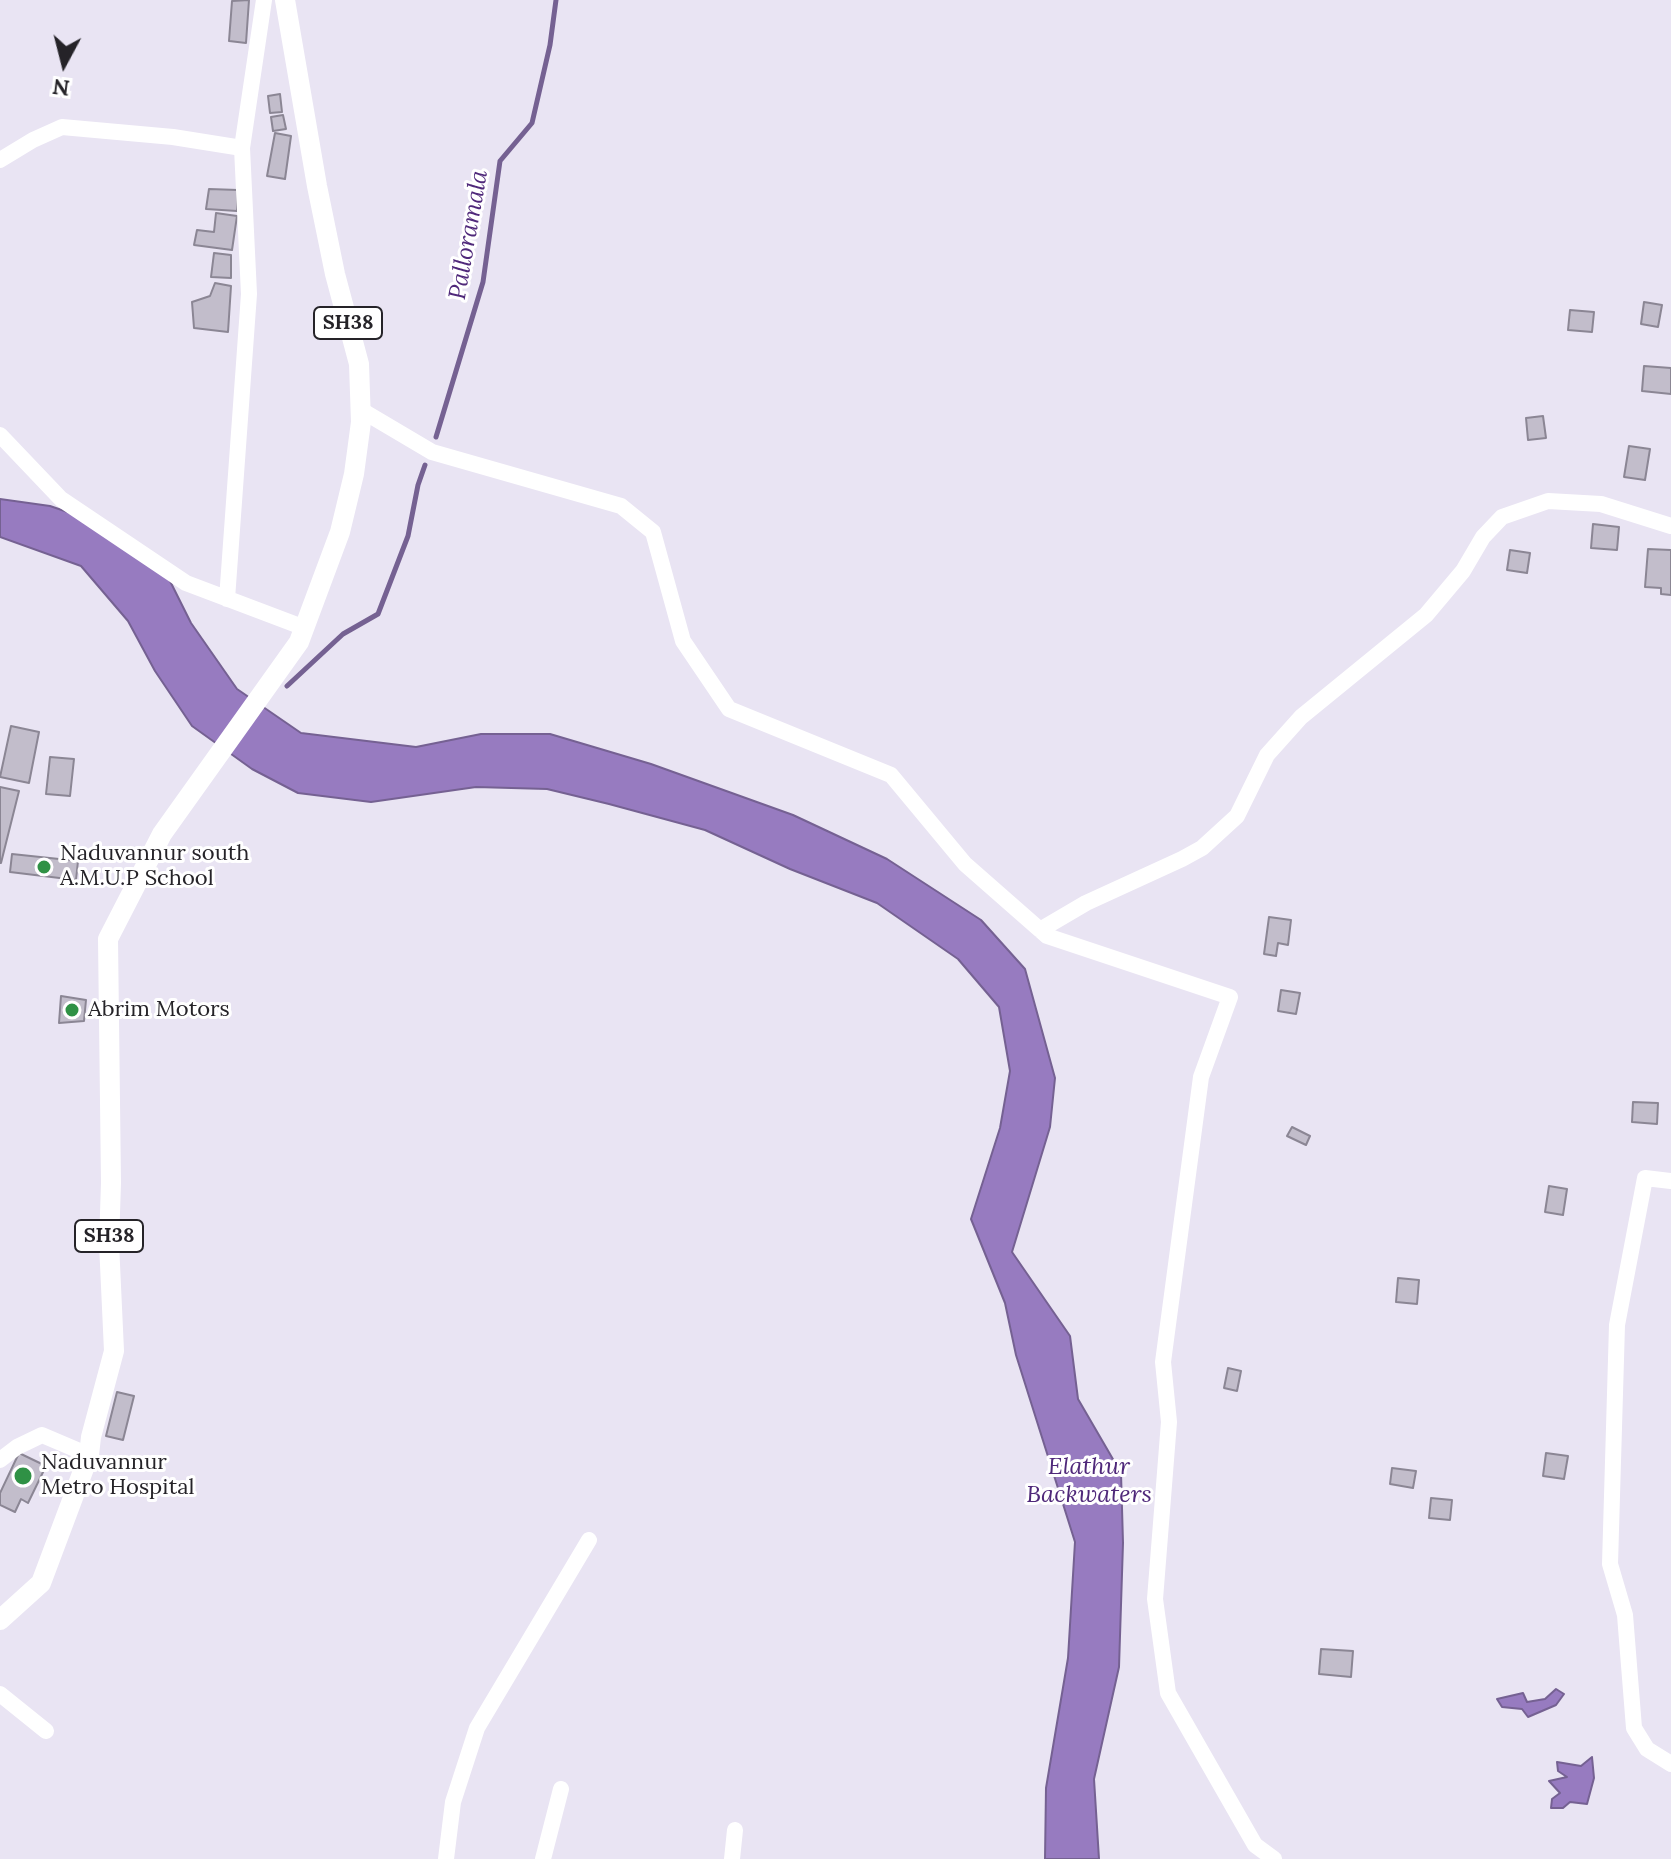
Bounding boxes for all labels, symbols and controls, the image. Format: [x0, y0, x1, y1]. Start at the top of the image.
north arrow [24, 24, 104, 104]
text: N [51, 73, 71, 103]
water label: Palloramala [443, 168, 495, 302]
road number: SH38 [314, 307, 382, 339]
place label: Naduvannur south A.M.U.P School [60, 841, 249, 892]
marker: Naduvannur south A.M.U.P School [35, 858, 53, 876]
place label: Abrim Motors [88, 997, 230, 1023]
marker: Abrim Motors [63, 1001, 81, 1019]
road number: SH38 [75, 1220, 143, 1252]
place label: Naduvannur Metro Hospital [41, 1450, 195, 1502]
water label: Elathur Backwaters [1026, 1453, 1152, 1509]
marker: Naduvannur Metro Hospital [12, 1465, 34, 1487]

